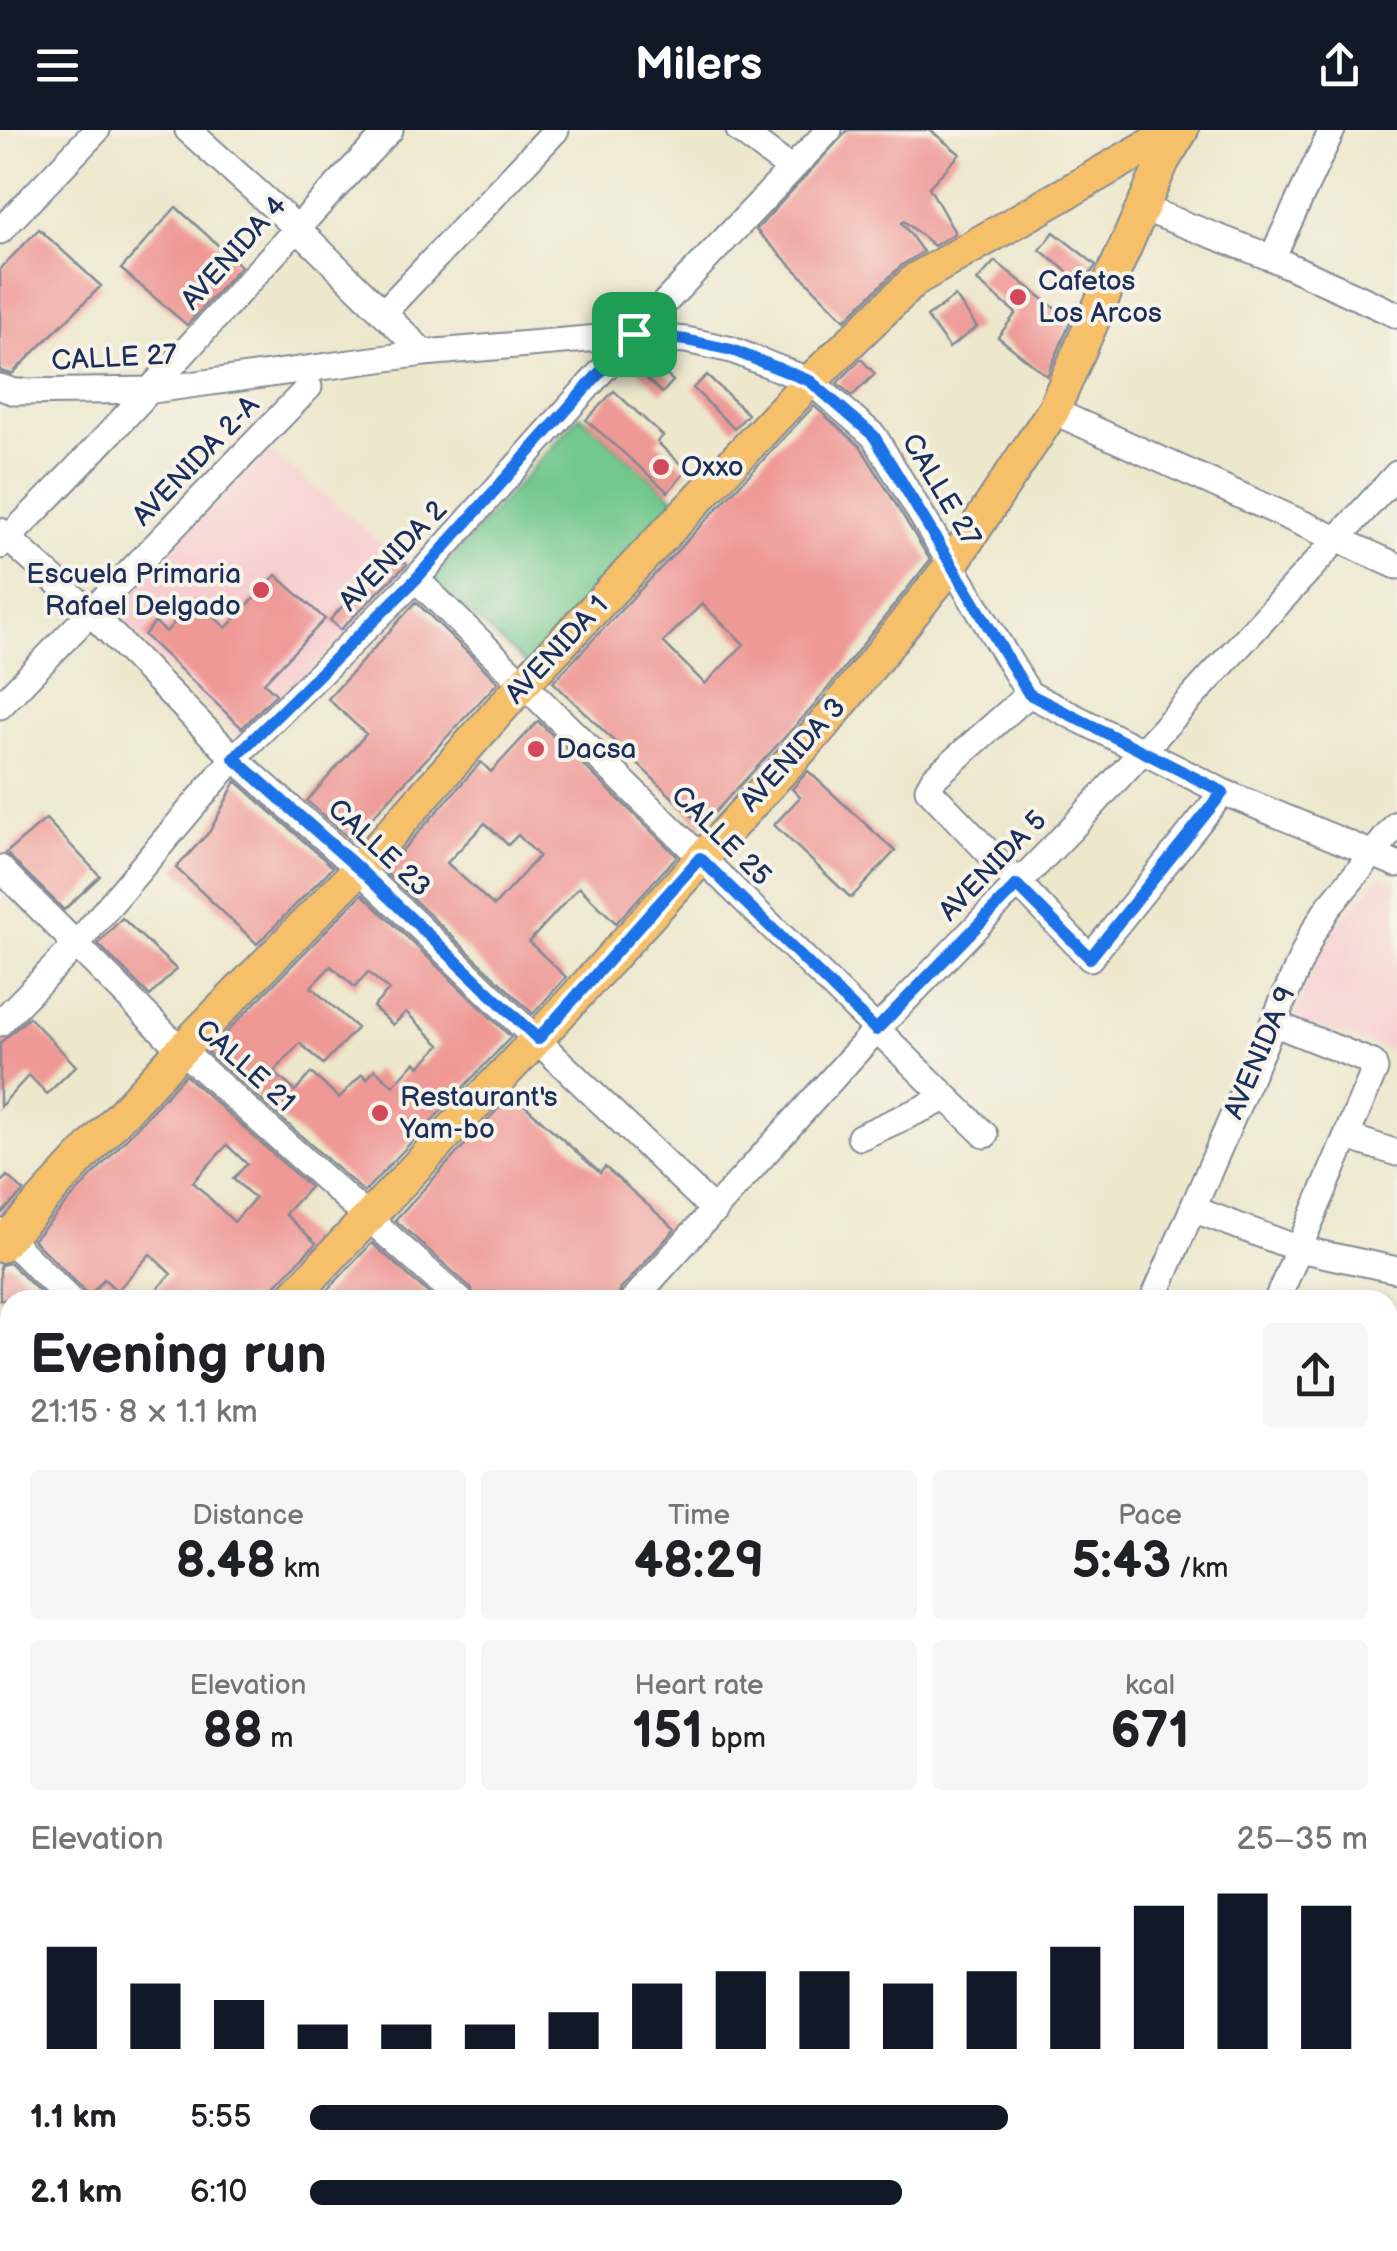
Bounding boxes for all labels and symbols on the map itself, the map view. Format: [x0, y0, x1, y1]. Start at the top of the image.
street label: AVENIDA 4 [174, 189, 294, 317]
place label: Cafetos Los Arcos [1038, 265, 1162, 330]
marker: Cafetos Los Arcos [1007, 286, 1029, 308]
pin [592, 292, 677, 377]
street label: CALLE 27 [50, 338, 178, 378]
street label: AVENIDA 2-A [126, 388, 267, 533]
street label: CALLE 27 [895, 428, 988, 552]
place label: Oxxo [681, 451, 744, 484]
marker: Oxxo [650, 456, 672, 478]
street label: AVENIDA 2 [332, 493, 454, 618]
place label: Escuela Primaria Rafael Delgado [26, 558, 241, 623]
marker: Escuela Primaria Rafael Delgado [250, 579, 272, 601]
street label: AVENIDA 1 [499, 589, 615, 711]
street label: AVENIDA 3 [733, 691, 853, 819]
place label: Dacsa [556, 733, 636, 766]
marker: Dacsa [525, 738, 547, 760]
street label: CALLE 25 [664, 779, 778, 893]
street label: CALLE 23 [321, 792, 437, 904]
street label: AVENIDA 5 [932, 804, 1054, 928]
street label: AVENIDA 9 [1217, 982, 1303, 1124]
street label: CALLE 21 [189, 1013, 301, 1119]
place label: Restaurant's Yam-bo [399, 1081, 558, 1146]
marker: Restaurant's Yam-bo [369, 1102, 391, 1124]

